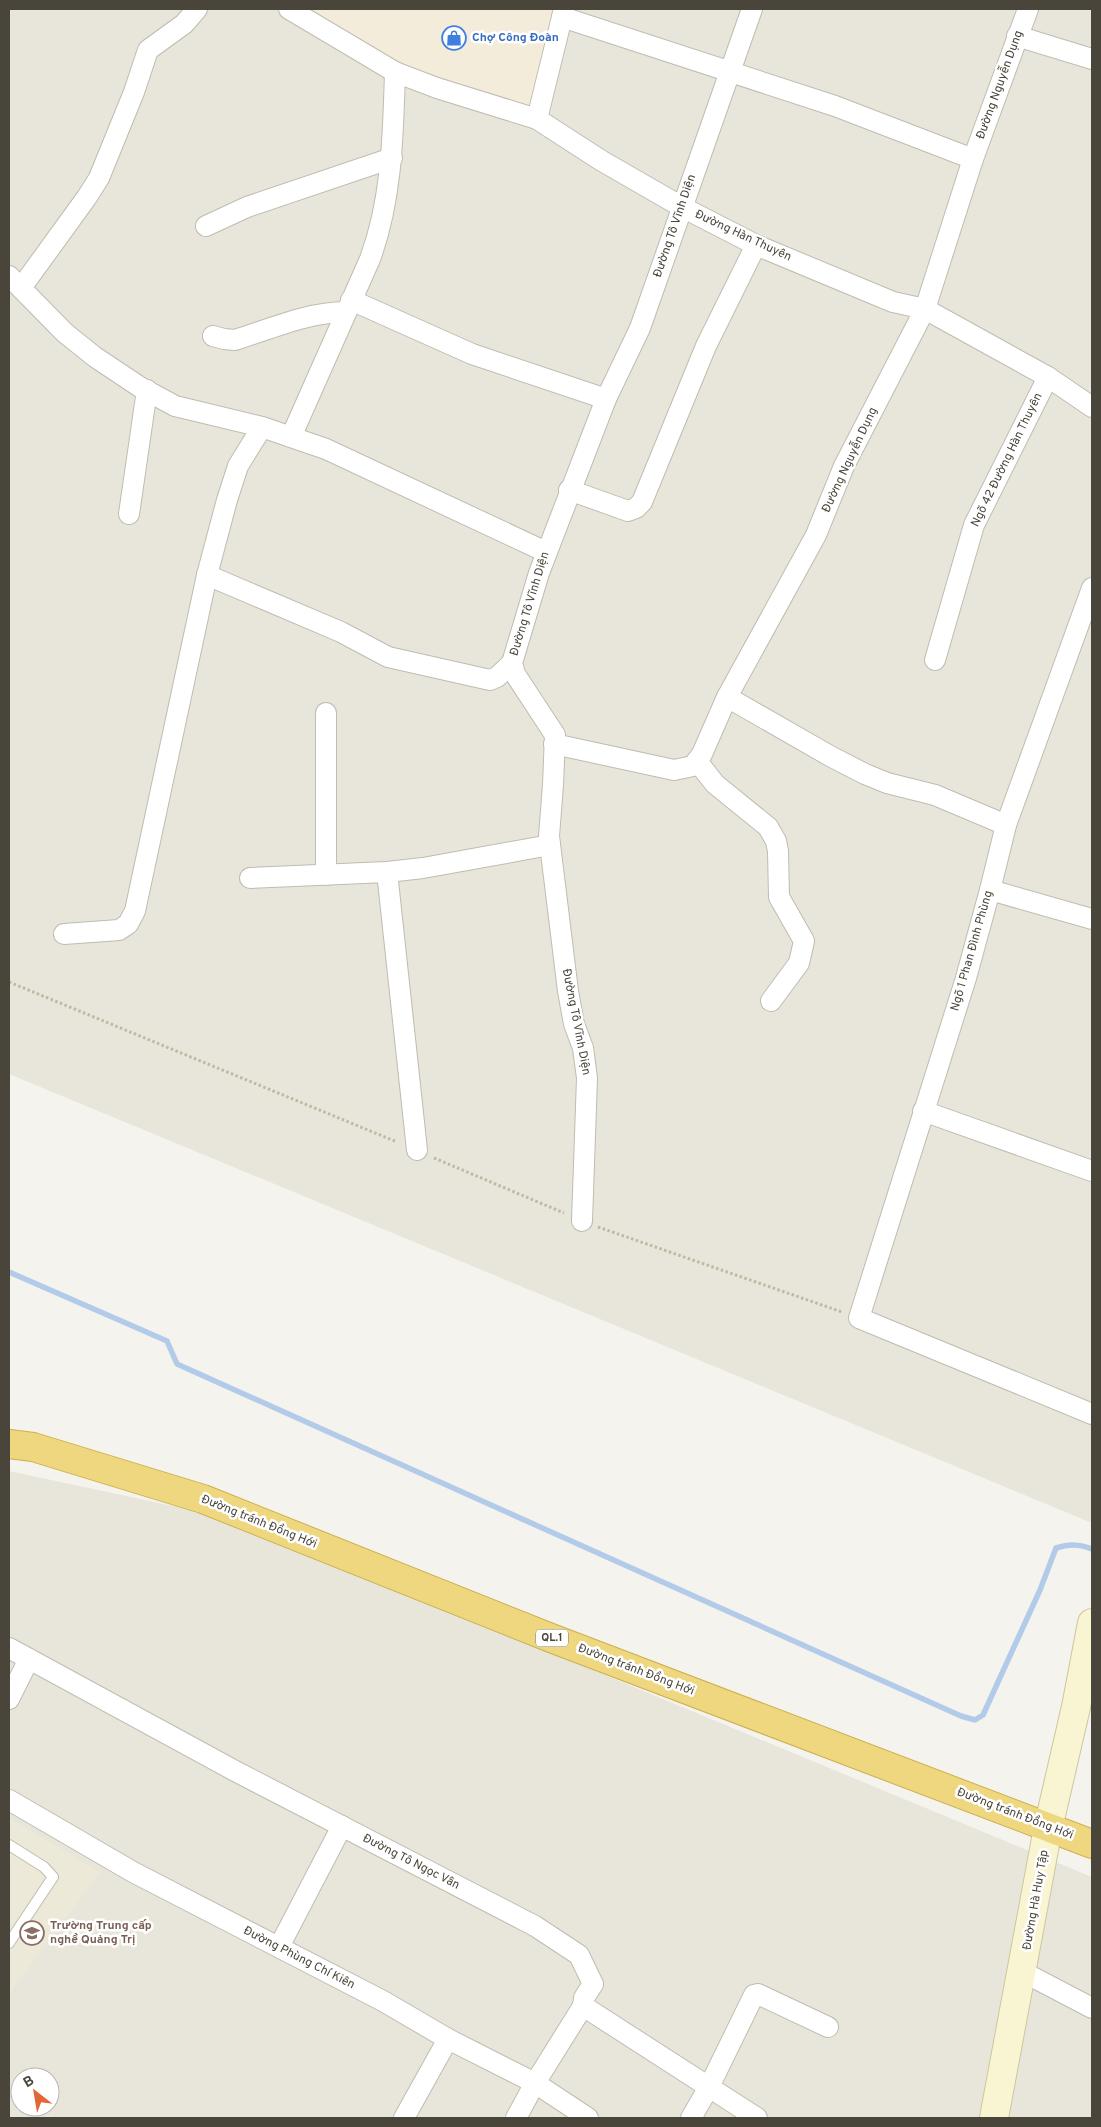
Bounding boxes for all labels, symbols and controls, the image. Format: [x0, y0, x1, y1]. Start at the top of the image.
shop icon: Chợ Công Đoàn [441, 25, 467, 51]
street label: Đường Nguyễn Dụng [973, 28, 1027, 142]
place label: Chợ Công Đoàn [472, 30, 559, 46]
street label: Đường Tô Vĩnh Diện [650, 172, 700, 280]
street label: Đường Hàn Thuyên [692, 207, 794, 265]
street label: Ngõ 42 Đường Hàn Thuyên [968, 390, 1046, 530]
street label: Đường Nguyễn Dụng [819, 405, 881, 515]
street label: Đường Tô Vĩnh Diện [507, 550, 553, 658]
street label: Ngõ 1 Phan Đình Phùng [947, 889, 997, 1013]
street label: Đường Tô Vĩnh Diện [558, 967, 594, 1077]
street label: Đường tránh Đồng Hới [199, 1491, 319, 1553]
road number: QL.1 [536, 1630, 568, 1646]
street label: Đường tránh Đồng Hới [575, 1640, 697, 1700]
street label: Đường tránh Đồng Hới [954, 1784, 1076, 1844]
street label: Đường Tô Ngọc Vân [360, 1831, 462, 1893]
street label: Đường Hà Huy Tập [1019, 1848, 1053, 1951]
place label: Trường Trung cấp nghề Quảng Trị [50, 1918, 152, 1948]
school or university icon: Trường Trung cấp nghề Quảng Trị [19, 1920, 45, 1946]
street label: Đường Phùng Chí Kiên [240, 1923, 358, 1993]
north arrow [10, 2067, 60, 2117]
text: B [21, 2072, 38, 2092]

